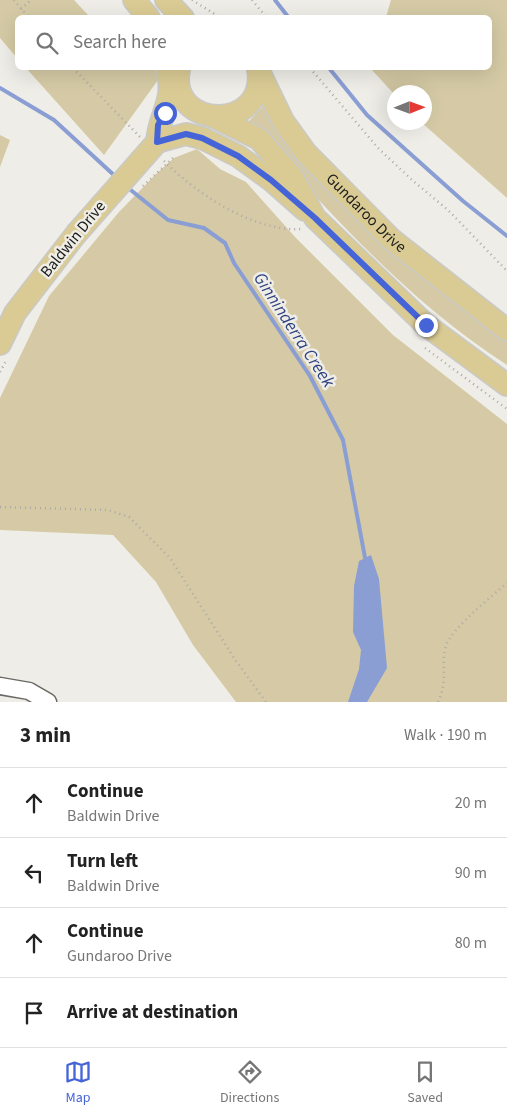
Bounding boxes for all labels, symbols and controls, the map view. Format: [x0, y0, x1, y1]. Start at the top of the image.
search box [15, 15, 492, 70]
icon: search [33, 29, 61, 57]
text: Search here [73, 29, 167, 56]
north arrow [387, 85, 432, 130]
route start [154, 102, 177, 125]
street label: Gundaroo Drive [321, 168, 411, 258]
street label: Baldwin Drive [35, 196, 111, 282]
water label: Ginninderra Creek [247, 267, 341, 393]
route end [415, 314, 438, 337]
text: 3 min [20, 720, 71, 750]
text: Walk · 190 m [404, 724, 487, 746]
text: Continue [67, 778, 144, 805]
icon: ahead [20, 789, 48, 817]
text: 20 m [455, 792, 487, 814]
text: Baldwin Drive [67, 805, 160, 827]
text: Turn left [67, 848, 138, 875]
icon: left [20, 859, 48, 887]
text: 90 m [455, 862, 487, 884]
text: Baldwin Drive [67, 875, 160, 897]
text: Continue [67, 918, 144, 945]
icon: ahead [20, 929, 48, 957]
text: 80 m [455, 932, 487, 954]
text: Gundaroo Drive [67, 945, 172, 967]
icon: arrive [20, 999, 48, 1027]
text: Arrive at destination [67, 999, 238, 1026]
tab: Map [64, 1058, 92, 1108]
tab: Directions [220, 1058, 279, 1108]
tab: Saved [407, 1058, 443, 1108]

